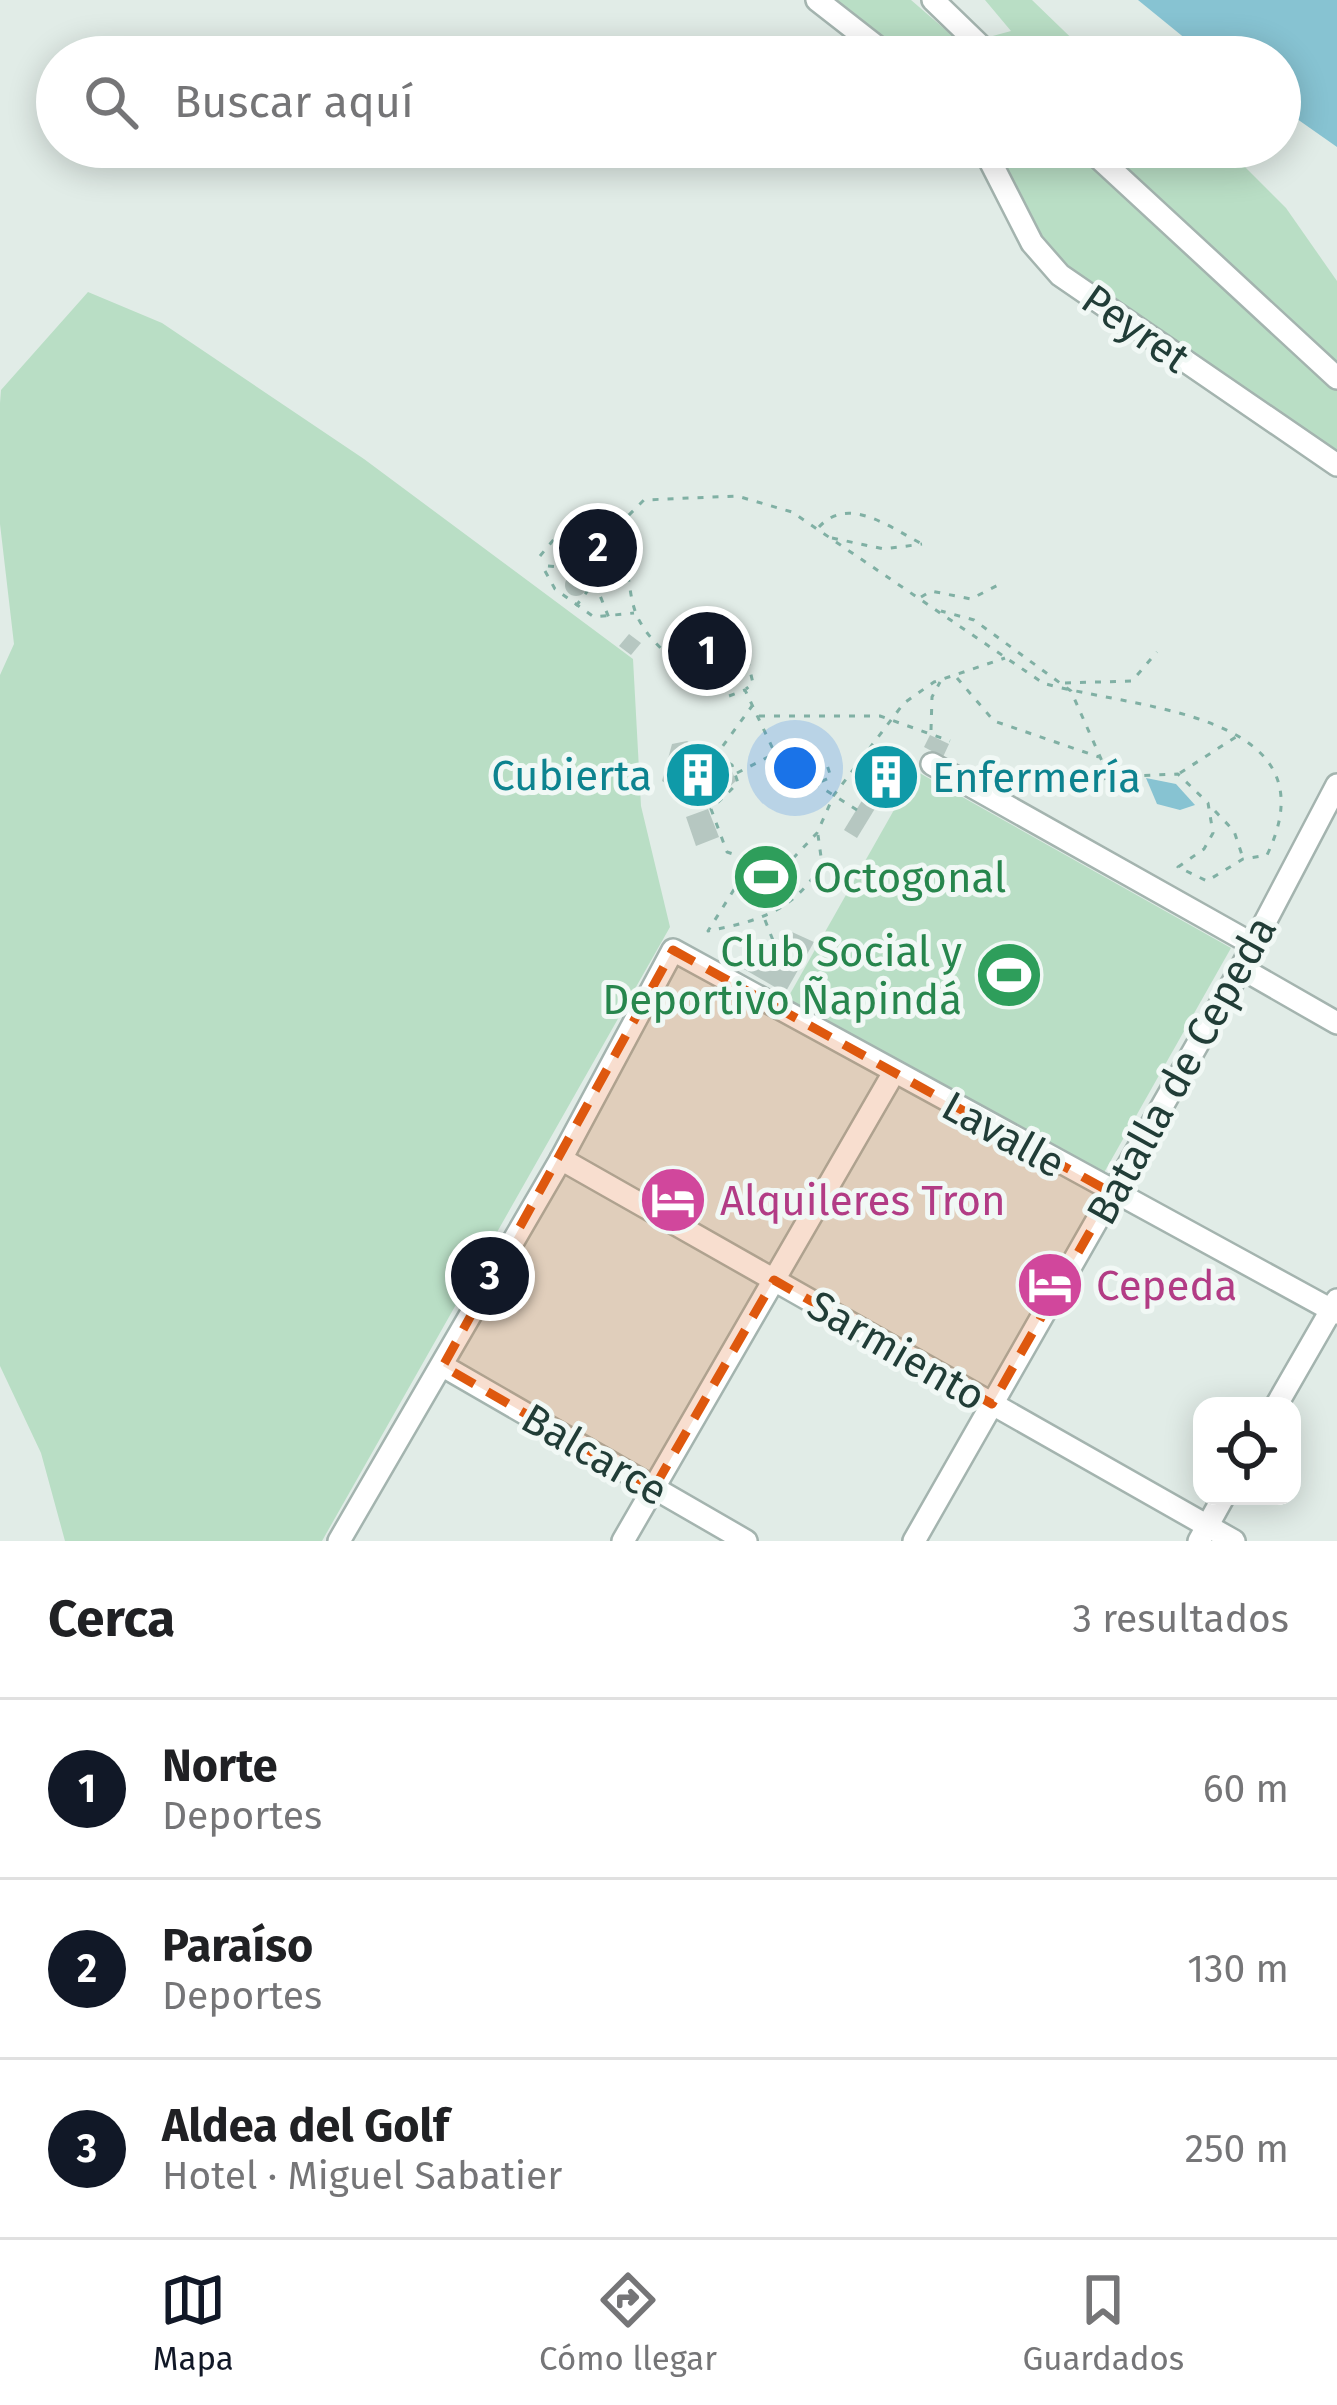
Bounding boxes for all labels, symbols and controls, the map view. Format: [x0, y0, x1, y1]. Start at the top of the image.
search box [36, 36, 1301, 168]
icon: search [78, 69, 144, 135]
text: Buscar aquí [174, 75, 414, 129]
street label: Peyret [1072, 274, 1199, 384]
pin: 2 [559, 503, 637, 593]
pin: 1 [668, 606, 746, 696]
your location [765, 738, 825, 798]
building icon: Cubierta [663, 740, 733, 810]
building icon: Enfermería [851, 742, 921, 812]
place label: Cubierta [491, 751, 652, 801]
place label: Enfermería [932, 753, 1141, 803]
sports icon: Octogonal [731, 842, 801, 912]
place label: Octogonal [813, 853, 1006, 903]
street label: Batalla de Cepeda [1076, 908, 1287, 1233]
place label: Club Social y Deportivo Ñapindá [602, 927, 962, 1025]
sports icon: Club Social y Deportivo Ñapindá [974, 940, 1044, 1010]
street label: Lavalle [933, 1081, 1074, 1189]
hotel icon: Alquileres Tron [638, 1165, 708, 1235]
place label: Alquileres Tron [720, 1176, 1006, 1226]
pin: 3 [451, 1231, 529, 1321]
hotel icon: Cepeda [1015, 1250, 1085, 1320]
place label: Cepeda [1096, 1261, 1237, 1311]
street label: Sarmiento [799, 1280, 994, 1422]
street label: Balcarce [513, 1393, 676, 1516]
map controls [1193, 1397, 1301, 1505]
button: locate [1193, 1397, 1301, 1505]
text: Cerca [48, 1588, 175, 1650]
text: 3 resultados [1072, 1596, 1289, 1642]
text: Norte [162, 1739, 278, 1793]
text: 1 [78, 1766, 96, 1812]
text: 60 m [1203, 1766, 1289, 1812]
text: Deportes [162, 1793, 322, 1839]
text: Paraíso [162, 1919, 313, 1973]
text: 2 [77, 1946, 97, 1992]
text: 130 m [1187, 1946, 1289, 1992]
text: Deportes [162, 1973, 322, 2019]
text: Aldea del Golf [162, 2099, 449, 2153]
text: 3 [77, 2126, 97, 2172]
text: 250 m [1185, 2126, 1289, 2172]
text: Hotel · Miguel Sabatier [162, 2153, 562, 2199]
tab: Mapa [153, 2267, 234, 2379]
tab: Cómo llegar [539, 2267, 717, 2379]
tab: Guardados [1022, 2267, 1184, 2379]

